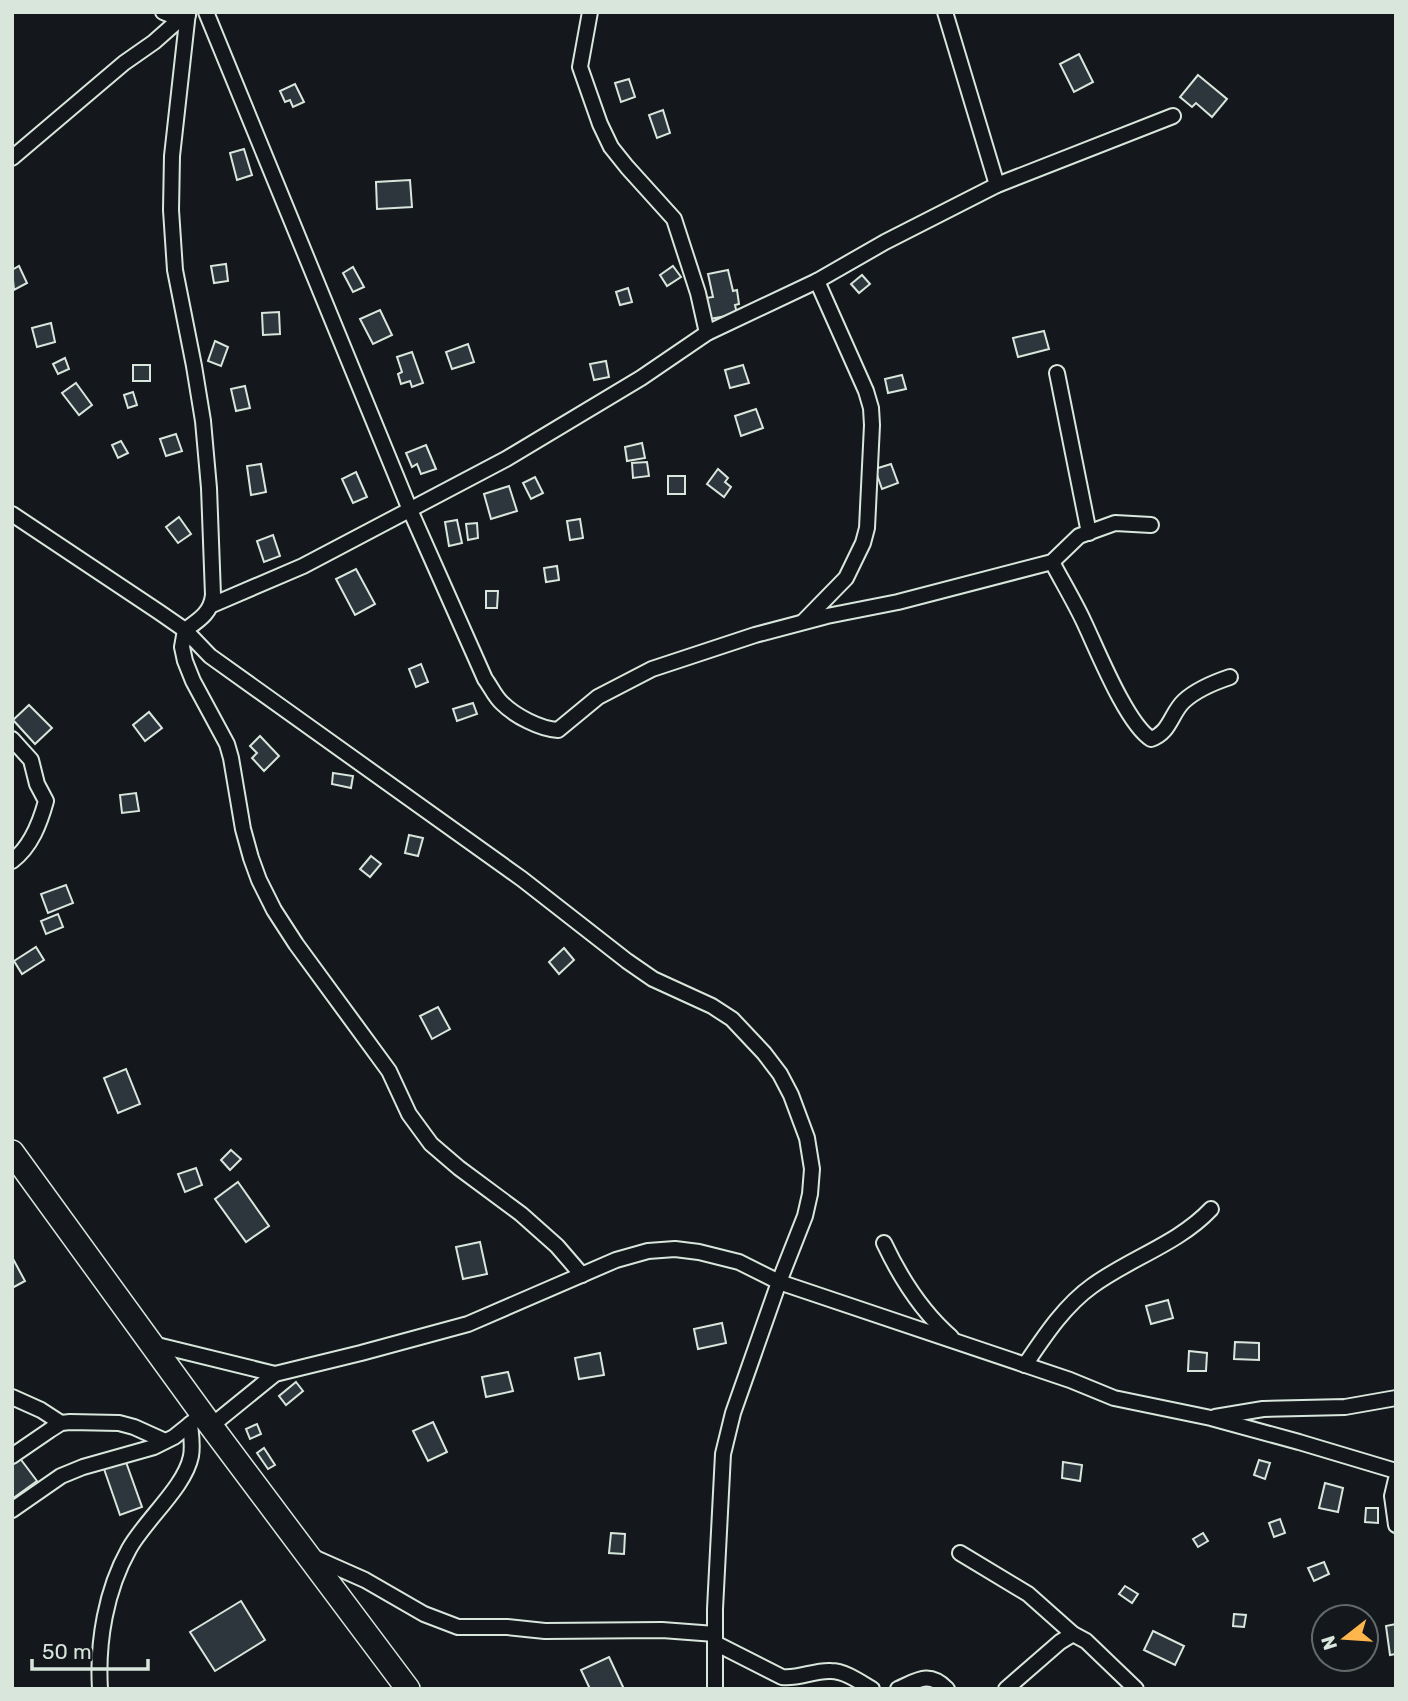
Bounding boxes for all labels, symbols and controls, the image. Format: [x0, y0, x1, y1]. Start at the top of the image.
north arrow [1310, 1603, 1380, 1673]
scale bar [32, 1628, 147, 1672]
text: N [1316, 1633, 1342, 1653]
text: 50 m [42, 1639, 92, 1664]

